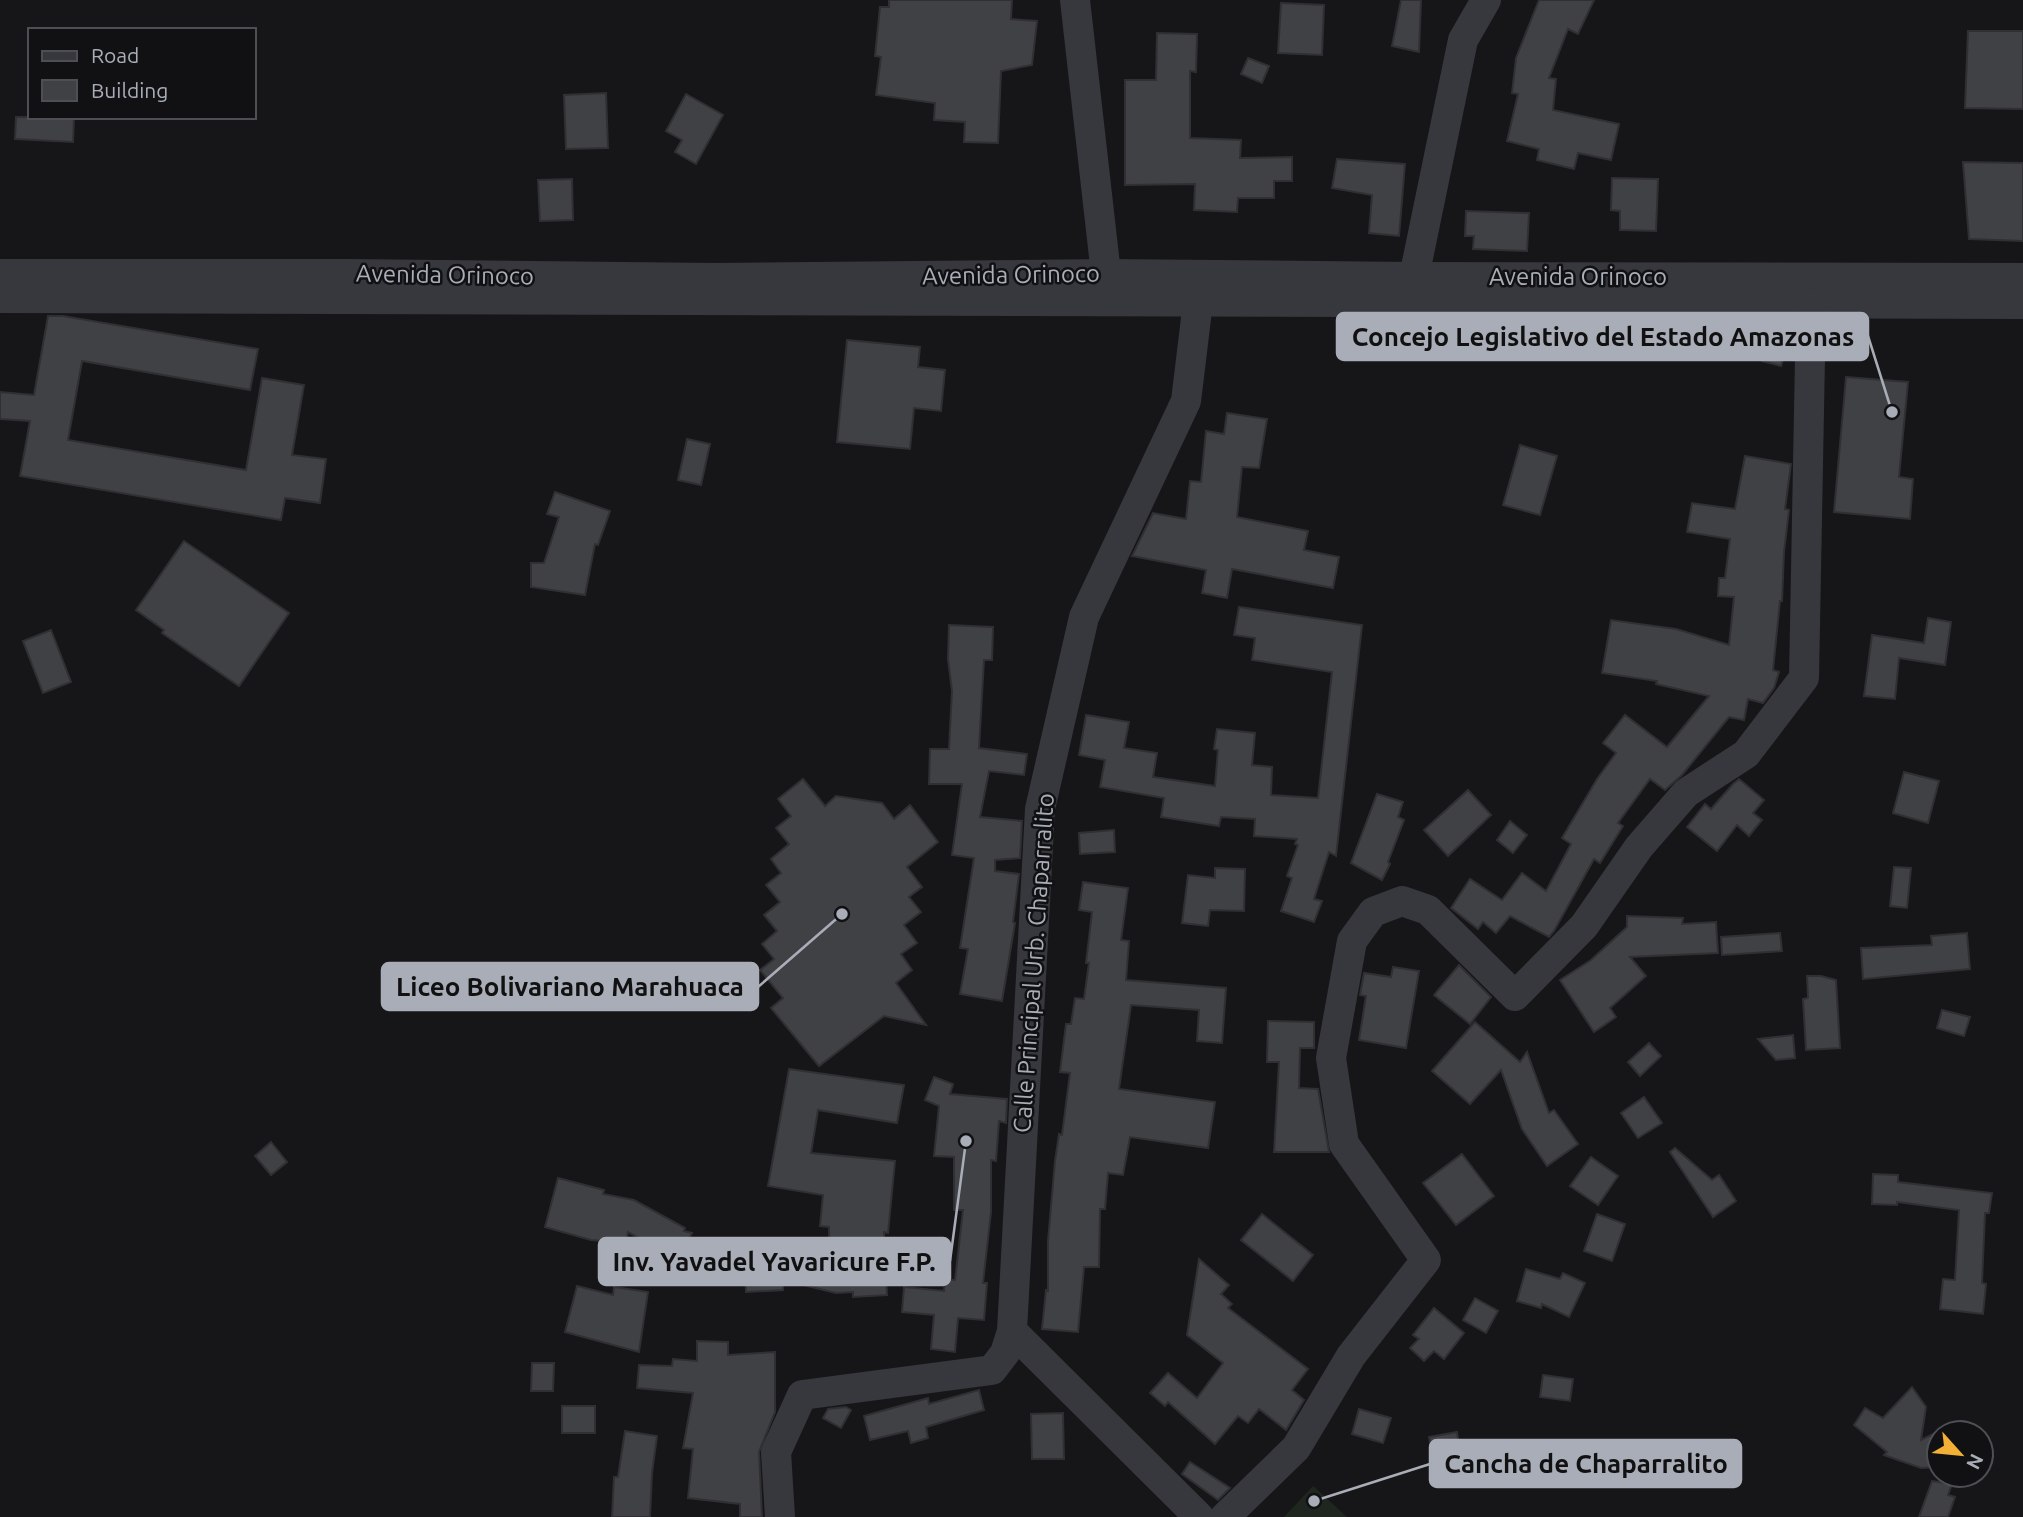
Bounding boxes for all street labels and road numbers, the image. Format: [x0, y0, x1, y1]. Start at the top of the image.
street label: Avenida Orinoco [356, 259, 534, 290]
street label: Avenida Orinoco [922, 259, 1100, 290]
street label: Avenida Orinoco [1489, 263, 1667, 290]
street label: Calle Principal Urb. Chaparralito [1008, 792, 1059, 1134]

